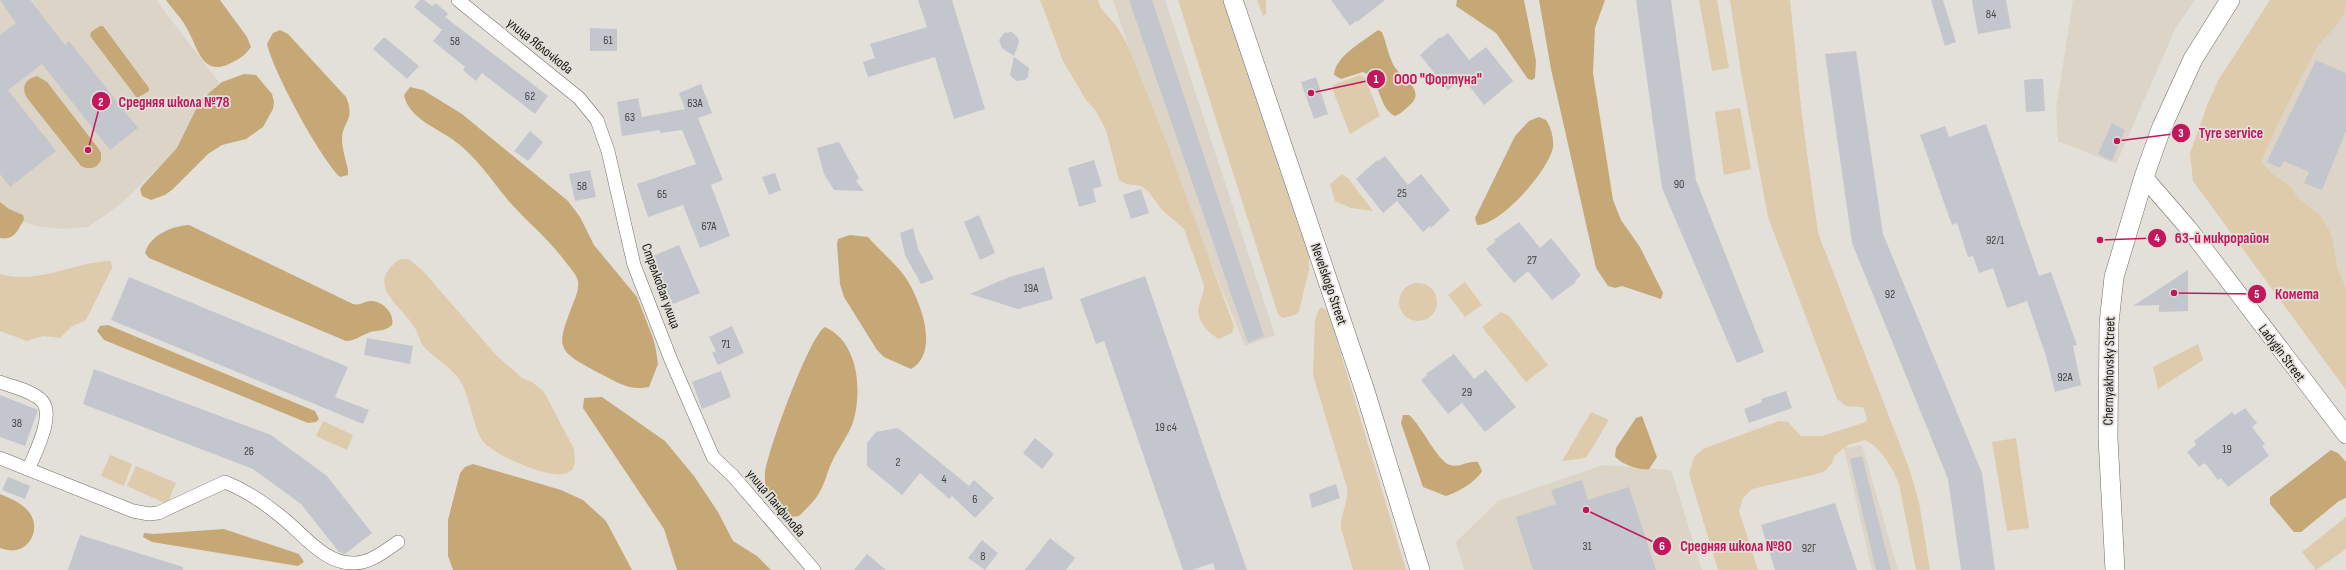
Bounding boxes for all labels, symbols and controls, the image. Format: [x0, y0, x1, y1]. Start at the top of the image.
house number: 84 [1986, 7, 1996, 22]
street label: улица Яблочкова [503, 14, 577, 78]
house number: 61 [603, 33, 614, 48]
house number: 58 [450, 34, 460, 49]
callout: ООО "Фортуна" [1366, 66, 1490, 93]
text: ООО "Фортуна" [1394, 70, 1482, 89]
text: 1 [1374, 72, 1379, 87]
callout: Средняя школа №78 [91, 88, 238, 115]
house number: 62 [525, 89, 535, 104]
text: Средняя школа №78 [119, 93, 229, 112]
text: 2 [98, 95, 104, 110]
house number: 63А [687, 96, 704, 111]
house number: 63 [625, 110, 635, 125]
callout: Tyre service [2171, 119, 2272, 146]
text: Tyre service [2199, 124, 2263, 143]
text: 3 [2178, 126, 2184, 141]
house number: 90 [1674, 177, 1684, 192]
house number: 58 [577, 179, 587, 194]
house number: 25 [1397, 186, 1407, 201]
house number: 65 [657, 187, 667, 202]
house number: 67А [702, 219, 717, 234]
callout: 63-й микрорайон [2147, 224, 2277, 251]
text: 63-й микрорайон [2175, 229, 2269, 248]
text: 4 [2154, 231, 2160, 246]
house number: 92/1 [1986, 233, 2005, 248]
street label: Стрелковая улица [638, 241, 684, 331]
street label: Nevelskogo Street [1307, 241, 1351, 327]
house number: 27 [1527, 253, 1537, 268]
callout: Комета [2247, 280, 2327, 307]
house number: 19А [1024, 281, 1039, 296]
text: Комета [2275, 285, 2319, 304]
house number: 92 [1885, 287, 1895, 302]
text: 5 [2254, 287, 2260, 302]
street label: Chernyakhovsky Street [2100, 316, 2118, 426]
street label: Ladygin Street [2255, 321, 2309, 385]
house number: 71 [721, 337, 731, 352]
house number: 92А [2057, 370, 2074, 385]
house number: 29 [1462, 385, 1472, 400]
house number: 38 [12, 416, 22, 431]
house number: 19 с4 [1155, 420, 1177, 435]
house number: 19 [2222, 442, 2232, 457]
house number: 26 [244, 444, 254, 459]
house number: 2 [896, 455, 901, 470]
street label: улица Панфилова [743, 466, 809, 540]
house number: 4 [941, 472, 947, 487]
house number: 6 [972, 492, 978, 507]
callout: Средняя школа №80 [1652, 532, 1800, 559]
text: Средняя школа №80 [1680, 537, 1792, 556]
house number: 31 [1582, 539, 1592, 554]
text: 6 [1659, 539, 1665, 554]
house number: 92Г [1802, 541, 1817, 556]
house number: 8 [980, 549, 986, 564]

